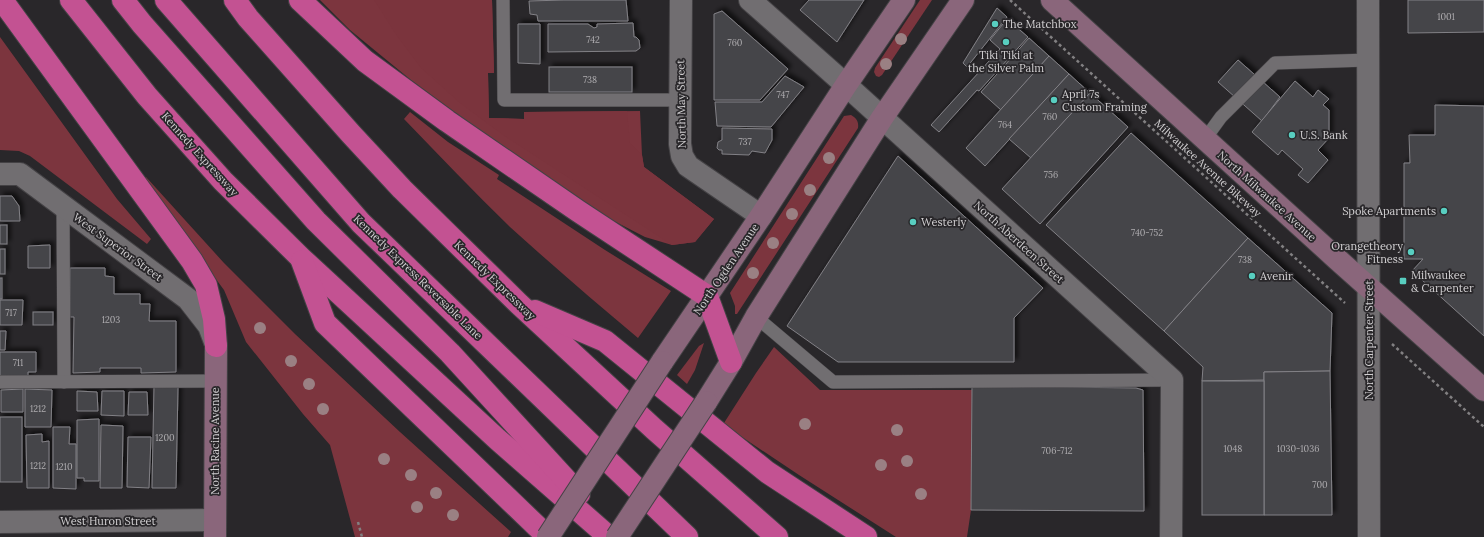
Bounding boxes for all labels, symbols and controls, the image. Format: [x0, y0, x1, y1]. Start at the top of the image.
house number: 1001 [1437, 11, 1455, 22]
place label: The Matchbox [1003, 17, 1077, 31]
marker: The Matchbox [990, 19, 1000, 29]
house number: 742 [586, 34, 600, 45]
house number: 760 [728, 37, 743, 48]
marker: Tiki Tiki at the Silver Palm [1001, 37, 1011, 47]
place label: Tiki Tiki at the Silver Palm [968, 48, 1044, 75]
street label: North May Street [673, 59, 689, 149]
house number: 738 [583, 74, 597, 85]
place label: April 7s Custom Framing [1061, 87, 1148, 114]
house number: 747 [776, 89, 790, 100]
marker: April 7s Custom Framing [1049, 95, 1059, 105]
street label: Kennedy Expressway [159, 109, 241, 199]
house number: 760 [1043, 111, 1058, 122]
street label: Milwaukee Avenue Bikeway [1151, 116, 1265, 220]
house number: 764 [998, 119, 1012, 130]
place label: U.S. Bank [1300, 128, 1348, 142]
marker: U.S. Bank [1287, 130, 1297, 140]
house number: 737 [738, 136, 752, 147]
street label: North Milwaukee Avenue [1215, 148, 1319, 244]
house number: 756 [1044, 169, 1058, 180]
street label: North Aberdeen Street [971, 198, 1067, 287]
place label: Spoke Apartments [1342, 204, 1436, 218]
marker: Spoke Apartments [1439, 206, 1449, 216]
street label: West Superior Street [71, 210, 166, 285]
street label: Kennedy Express Reversable Lane [351, 212, 485, 342]
place label: Westerly [921, 215, 966, 229]
marker: Westerly [908, 217, 918, 227]
street label: North Ogden Avenue [690, 221, 762, 317]
house number: 740-752 [1131, 227, 1163, 238]
street label: Kennedy Expressway [451, 237, 539, 323]
place label: Orangetheory Fitness [1331, 239, 1403, 266]
marker: Orangetheory Fitness [1406, 247, 1416, 257]
house number: 738 [1238, 254, 1252, 265]
place label: Milwaukee & Carpenter [1411, 268, 1474, 295]
place label: Avenir [1259, 269, 1293, 283]
marker: Avenir [1247, 271, 1257, 281]
marker: Milwaukee & Carpenter [1398, 276, 1408, 286]
street label: North Carpenter Street [1362, 279, 1376, 400]
house number: 717 [5, 307, 17, 318]
house number: 1203 [102, 314, 120, 325]
house number: 711 [13, 357, 23, 368]
street label: North Racine Avenue [208, 387, 222, 495]
house number: 1212 [30, 403, 46, 414]
house number: 1200 [155, 432, 175, 443]
house number: 1048 [1224, 443, 1242, 454]
house number: 1030-1036 [1277, 443, 1319, 454]
house number: 706-712 [1041, 445, 1073, 456]
house number: 1212 [30, 460, 46, 471]
house number: 1210 [56, 461, 73, 472]
house number: 700 [1312, 479, 1328, 490]
street label: West Huron Street [60, 514, 157, 528]

